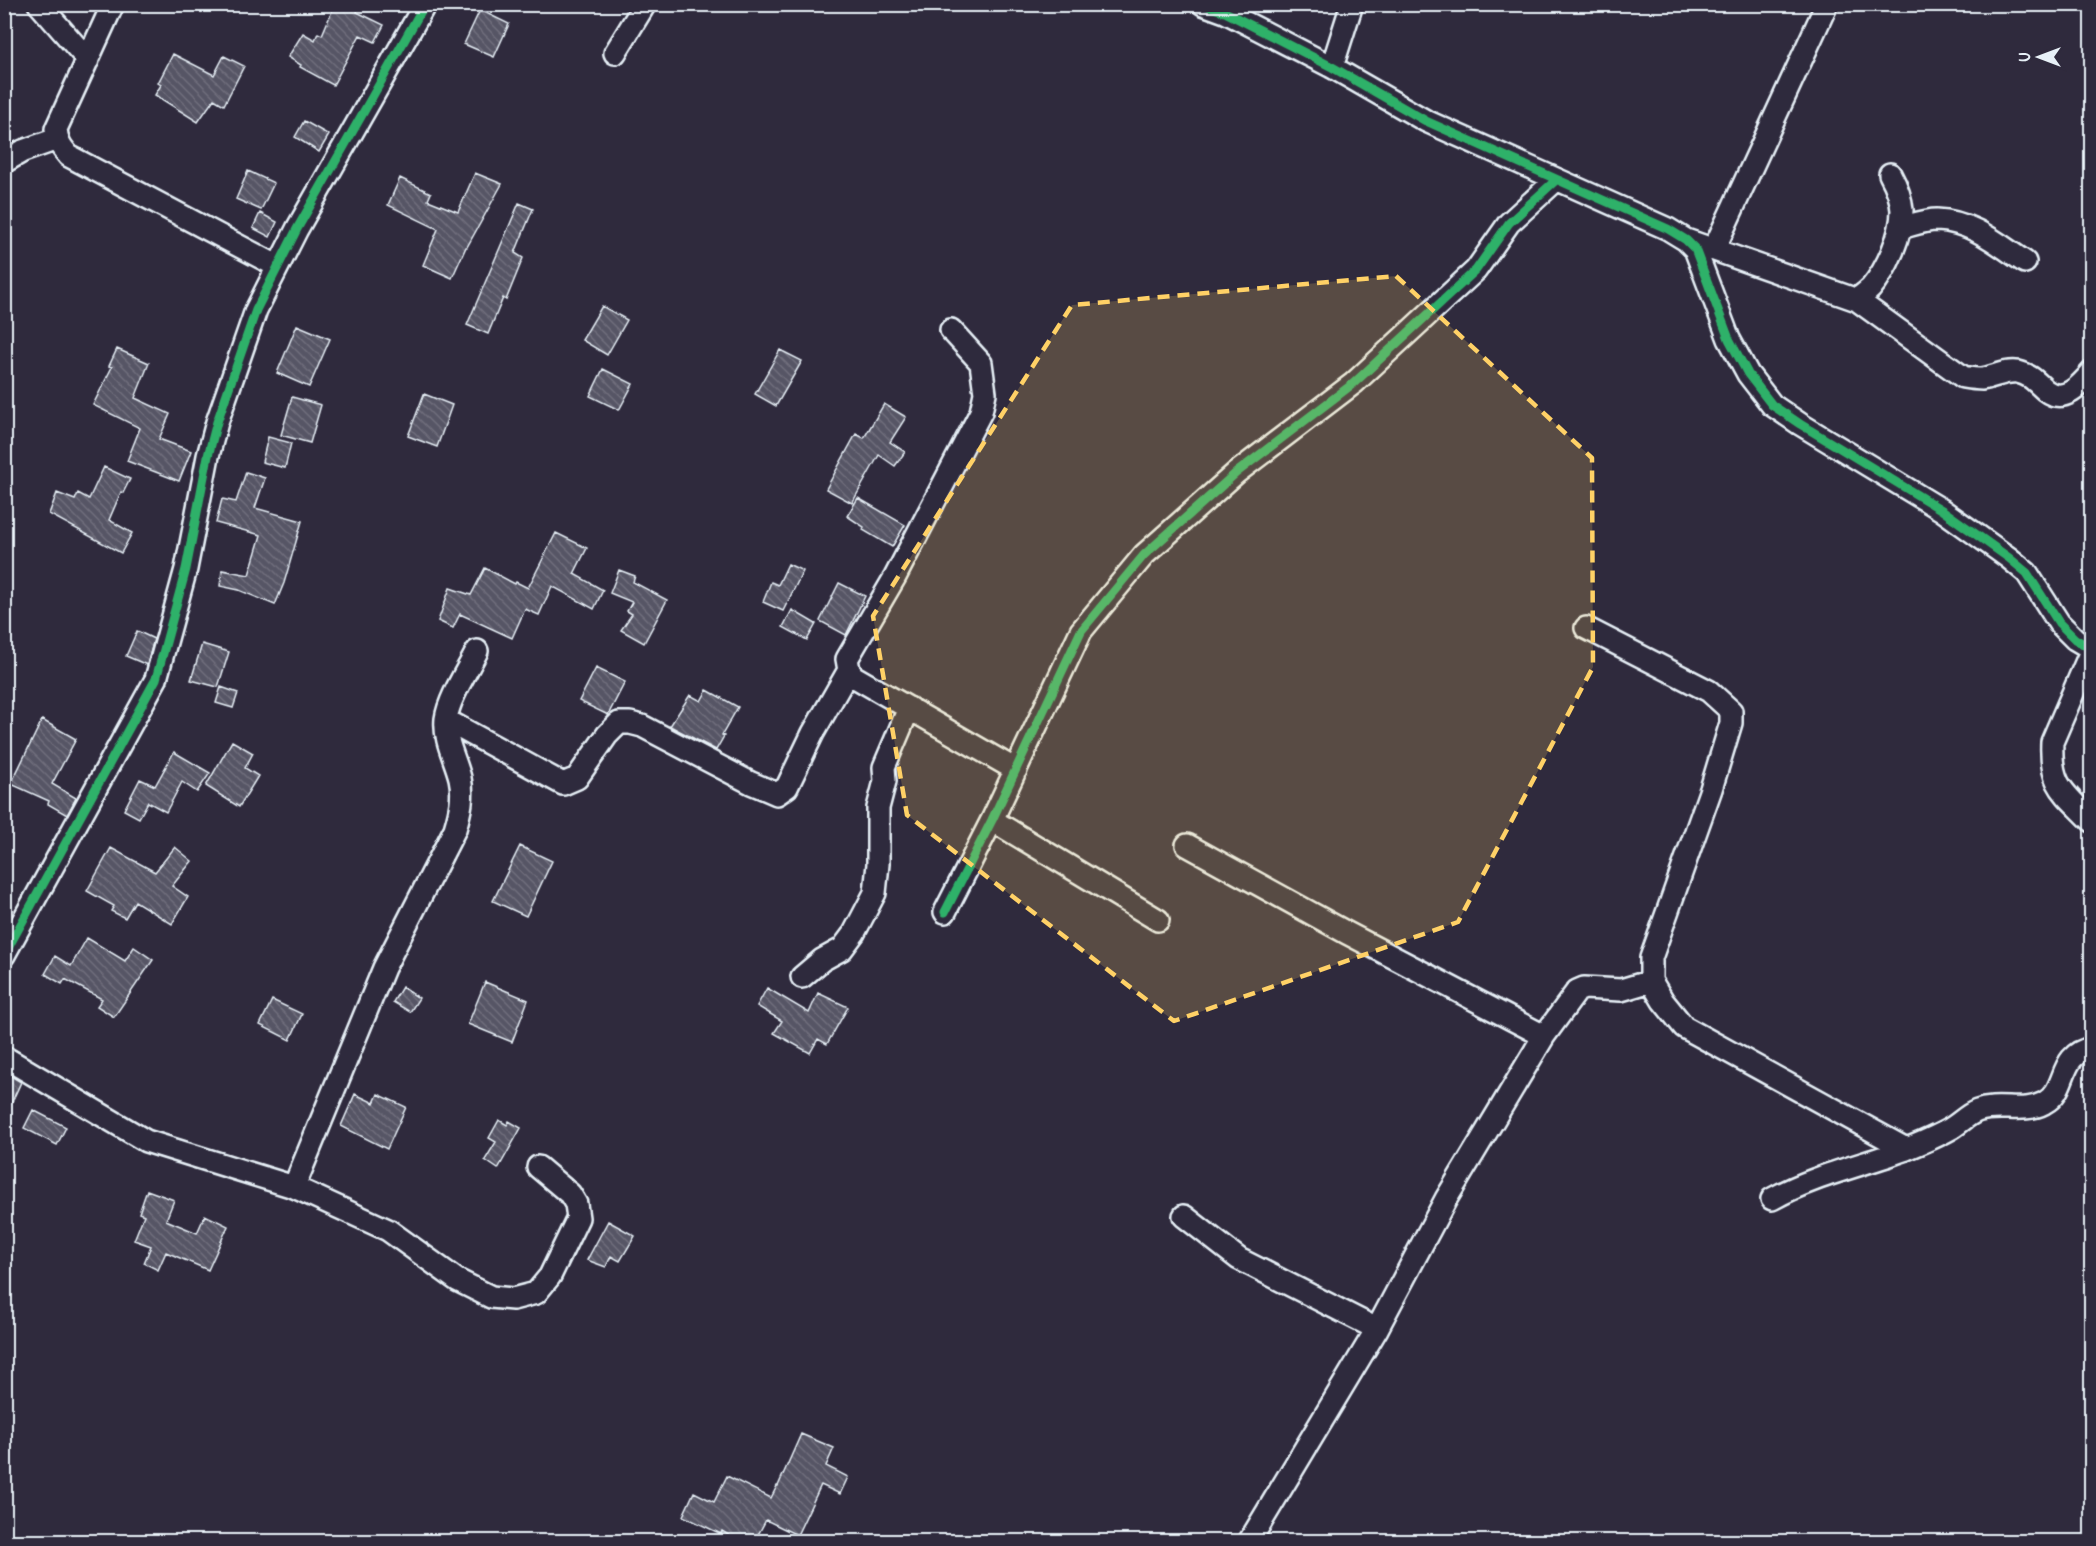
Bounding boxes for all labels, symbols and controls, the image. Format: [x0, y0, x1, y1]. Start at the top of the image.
north arrow [2009, 27, 2069, 87]
text: U [2013, 52, 2035, 61]

